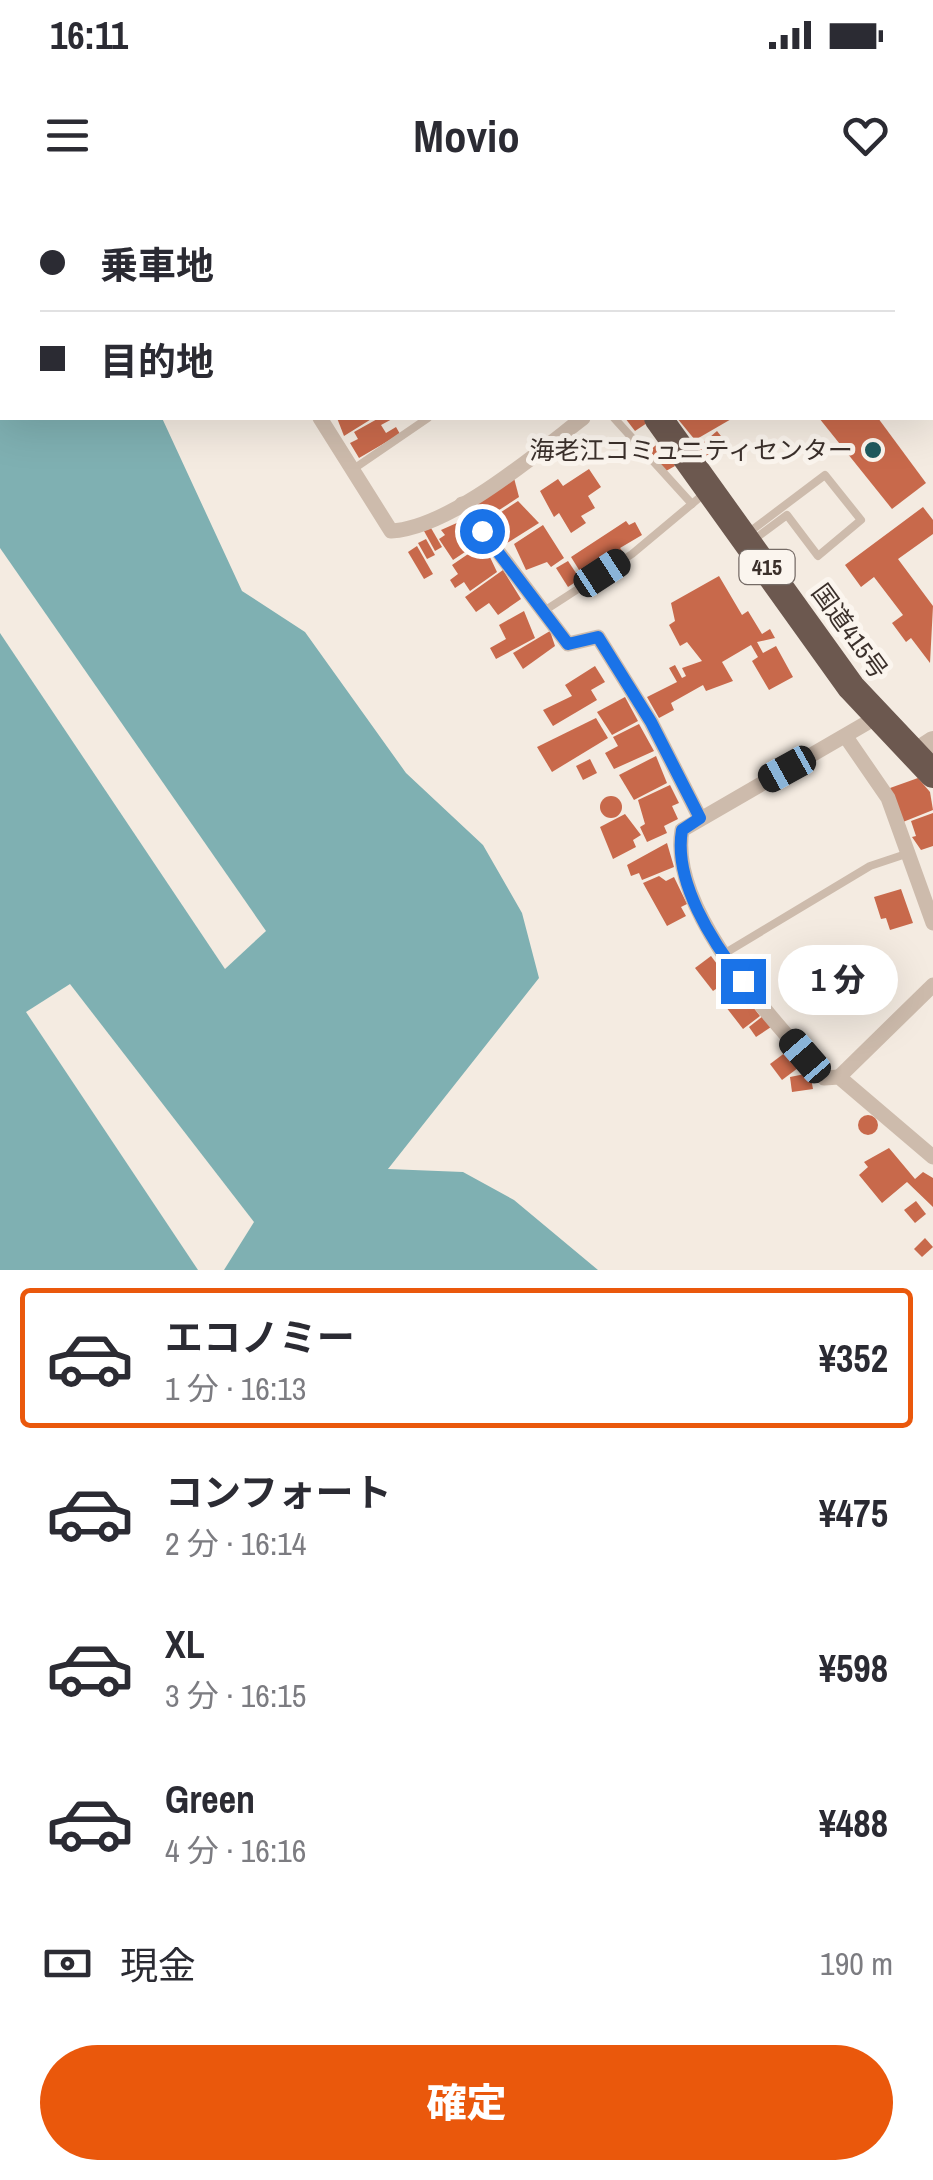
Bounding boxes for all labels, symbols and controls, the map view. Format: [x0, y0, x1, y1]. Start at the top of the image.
text: 16:11 [50, 10, 128, 61]
text: Movio [413, 105, 520, 166]
icon: menu [40, 108, 95, 163]
icon: heart [838, 108, 893, 163]
text: 乗車地 [100, 240, 214, 291]
text: 目的地 [100, 336, 214, 387]
place label: 海老江コミュニティセンター [529, 433, 853, 467]
marker: 海老江コミュニティセンター [862, 439, 884, 461]
route start [460, 509, 505, 554]
car [569, 544, 635, 602]
road number: 415 [740, 550, 794, 584]
street label: 国道415号 [804, 577, 896, 685]
car [753, 741, 821, 797]
callout: 1 分 [778, 946, 898, 1016]
text: 1 分 [811, 958, 865, 1001]
route end [721, 959, 766, 1004]
car [774, 1024, 836, 1088]
text: エコノミー [165, 1312, 355, 1363]
icon: car [45, 1313, 135, 1403]
text: ¥352 [819, 1333, 888, 1384]
text: 1 分 · 16:13 [165, 1367, 306, 1410]
text: コンフォート [165, 1467, 392, 1518]
icon: car [45, 1468, 135, 1558]
text: ¥475 [819, 1488, 888, 1539]
text: 2 分 · 16:14 [165, 1522, 306, 1565]
text: XL [165, 1619, 205, 1670]
icon: car [45, 1623, 135, 1713]
text: ¥598 [819, 1643, 888, 1694]
text: 3 分 · 16:15 [165, 1674, 306, 1717]
text: Green [165, 1774, 255, 1825]
icon: car [45, 1778, 135, 1868]
text: ¥488 [819, 1798, 888, 1849]
text: 4 分 · 16:16 [165, 1829, 306, 1872]
icon: cash [40, 1936, 95, 1991]
text: 現金 [120, 1940, 196, 1991]
text: 190 m [820, 1942, 893, 1985]
button: 確定 [40, 2045, 893, 2160]

